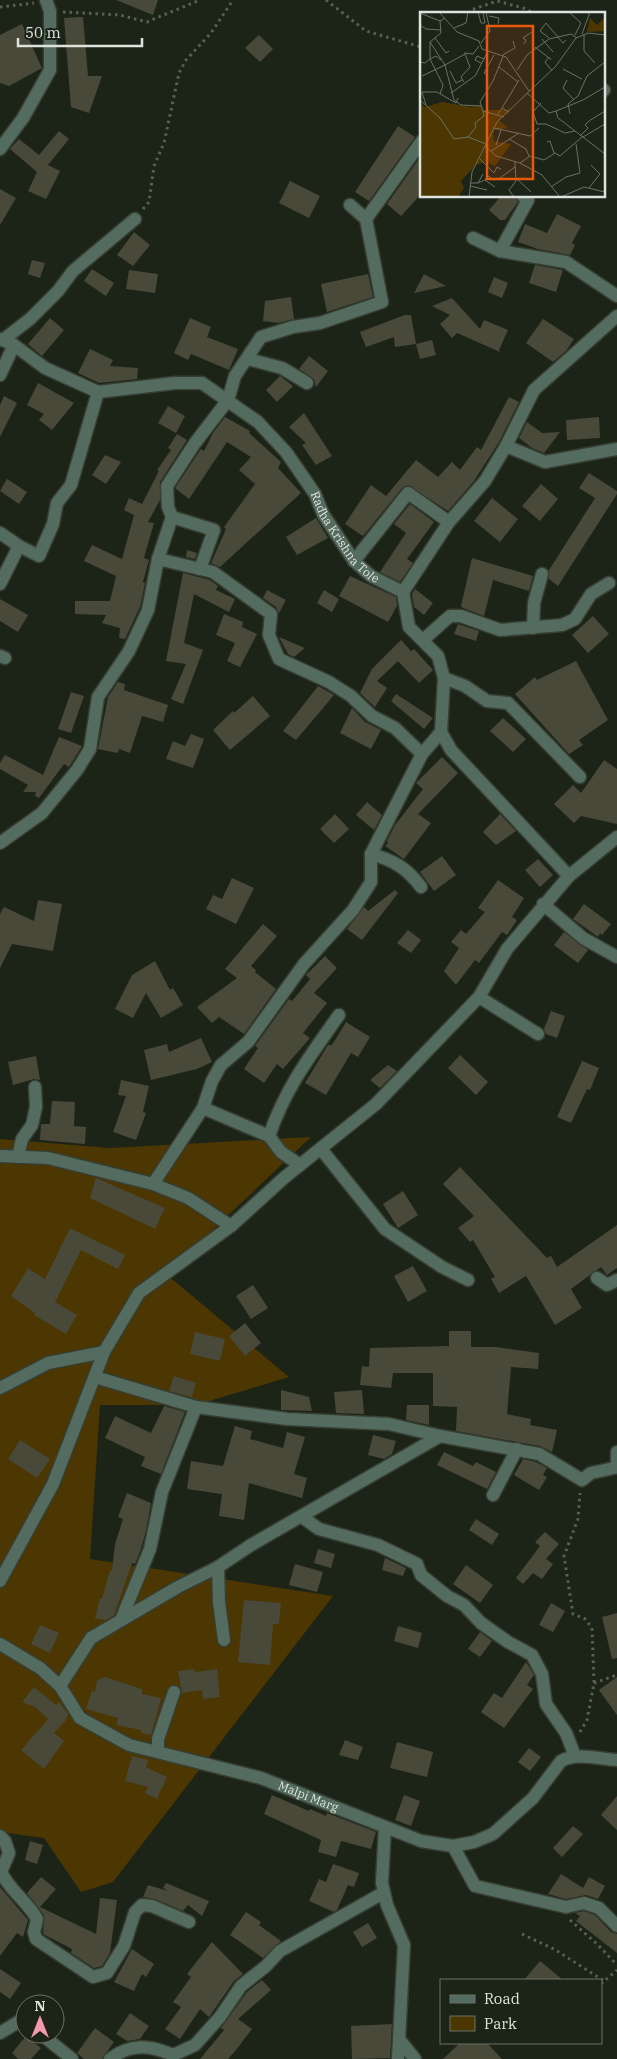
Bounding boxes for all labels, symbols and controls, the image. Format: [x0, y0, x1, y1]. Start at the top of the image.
inset map [420, 12, 604, 198]
scale bar [18, 15, 141, 47]
text: 50 m [25, 23, 61, 42]
street label: Radha Krishna Tole [308, 489, 382, 586]
street label: Malpi Marg [276, 1778, 341, 1815]
legend [440, 1979, 602, 2044]
text: Road [484, 1989, 520, 2008]
north arrow [15, 1994, 65, 2044]
text: N [34, 1997, 46, 2015]
text: Park [484, 2014, 517, 2033]

